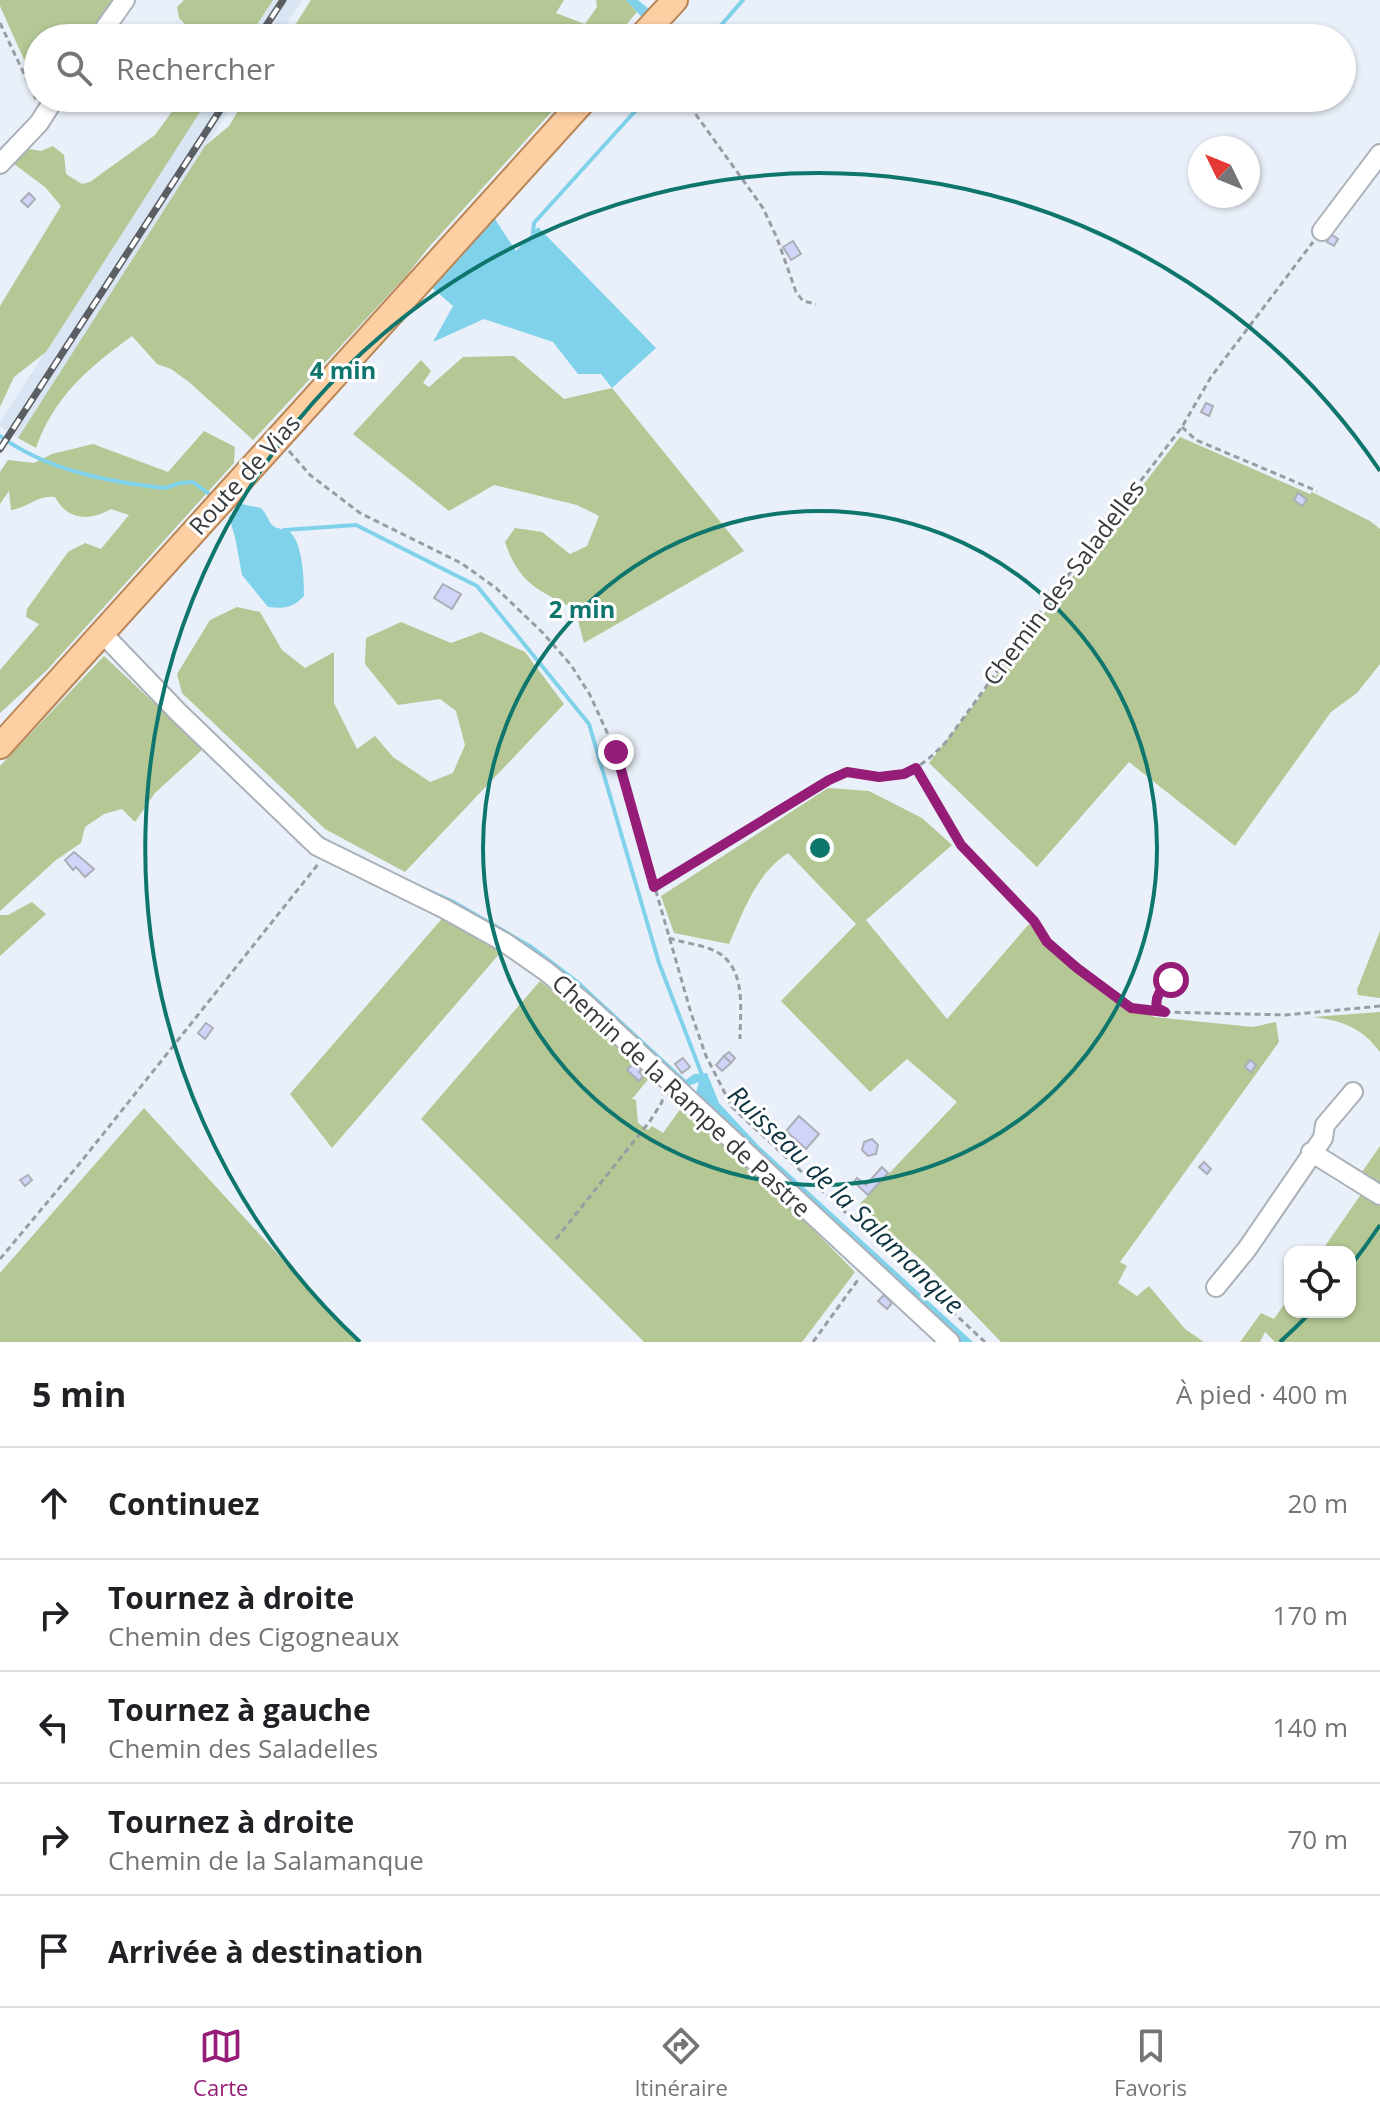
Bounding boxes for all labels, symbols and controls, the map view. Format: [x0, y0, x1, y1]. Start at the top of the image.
search box [24, 24, 1356, 112]
icon: search [52, 46, 96, 90]
text: Rechercher [116, 48, 275, 89]
north arrow [1188, 136, 1260, 208]
text: 4 min [310, 353, 376, 386]
street label: Route de Vias [181, 407, 307, 541]
street label: Chemin des Saladelles [975, 473, 1151, 692]
text: 2 min [549, 592, 615, 625]
route end [598, 734, 634, 770]
centre of rings [806, 834, 834, 862]
route start [1153, 962, 1189, 998]
street label: Chemin de la Rampe de Pastre [545, 966, 819, 1224]
water label: Ruisseau de la Salamanque [721, 1077, 973, 1322]
map controls [1284, 1246, 1356, 1318]
button: locate [1284, 1246, 1356, 1318]
text: 5 min [32, 1371, 126, 1417]
text: À pied · 400 m [1176, 1376, 1348, 1412]
icon: ahead [32, 1481, 76, 1525]
text: Continuez [108, 1483, 259, 1524]
text: 20 m [1287, 1485, 1348, 1521]
text: Tournez à droite [108, 1577, 354, 1618]
icon: right [32, 1593, 76, 1637]
text: 170 m [1273, 1597, 1348, 1633]
text: Chemin des Cigogneaux [108, 1618, 399, 1654]
text: Tournez à gauche [108, 1689, 371, 1730]
icon: left [32, 1705, 76, 1749]
text: 140 m [1273, 1709, 1348, 1745]
text: Chemin des Saladelles [108, 1730, 378, 1766]
text: Tournez à droite [108, 1801, 354, 1842]
icon: right [32, 1817, 76, 1861]
text: 70 m [1287, 1821, 1348, 1857]
text: Chemin de la Salamanque [108, 1842, 424, 1878]
icon: arrive [32, 1929, 76, 1973]
text: Arrivée à destination [108, 1931, 423, 1972]
tab: Carte [193, 2024, 248, 2102]
tab: Itinéraire [634, 2024, 728, 2102]
tab: Favoris [1114, 2024, 1187, 2102]

